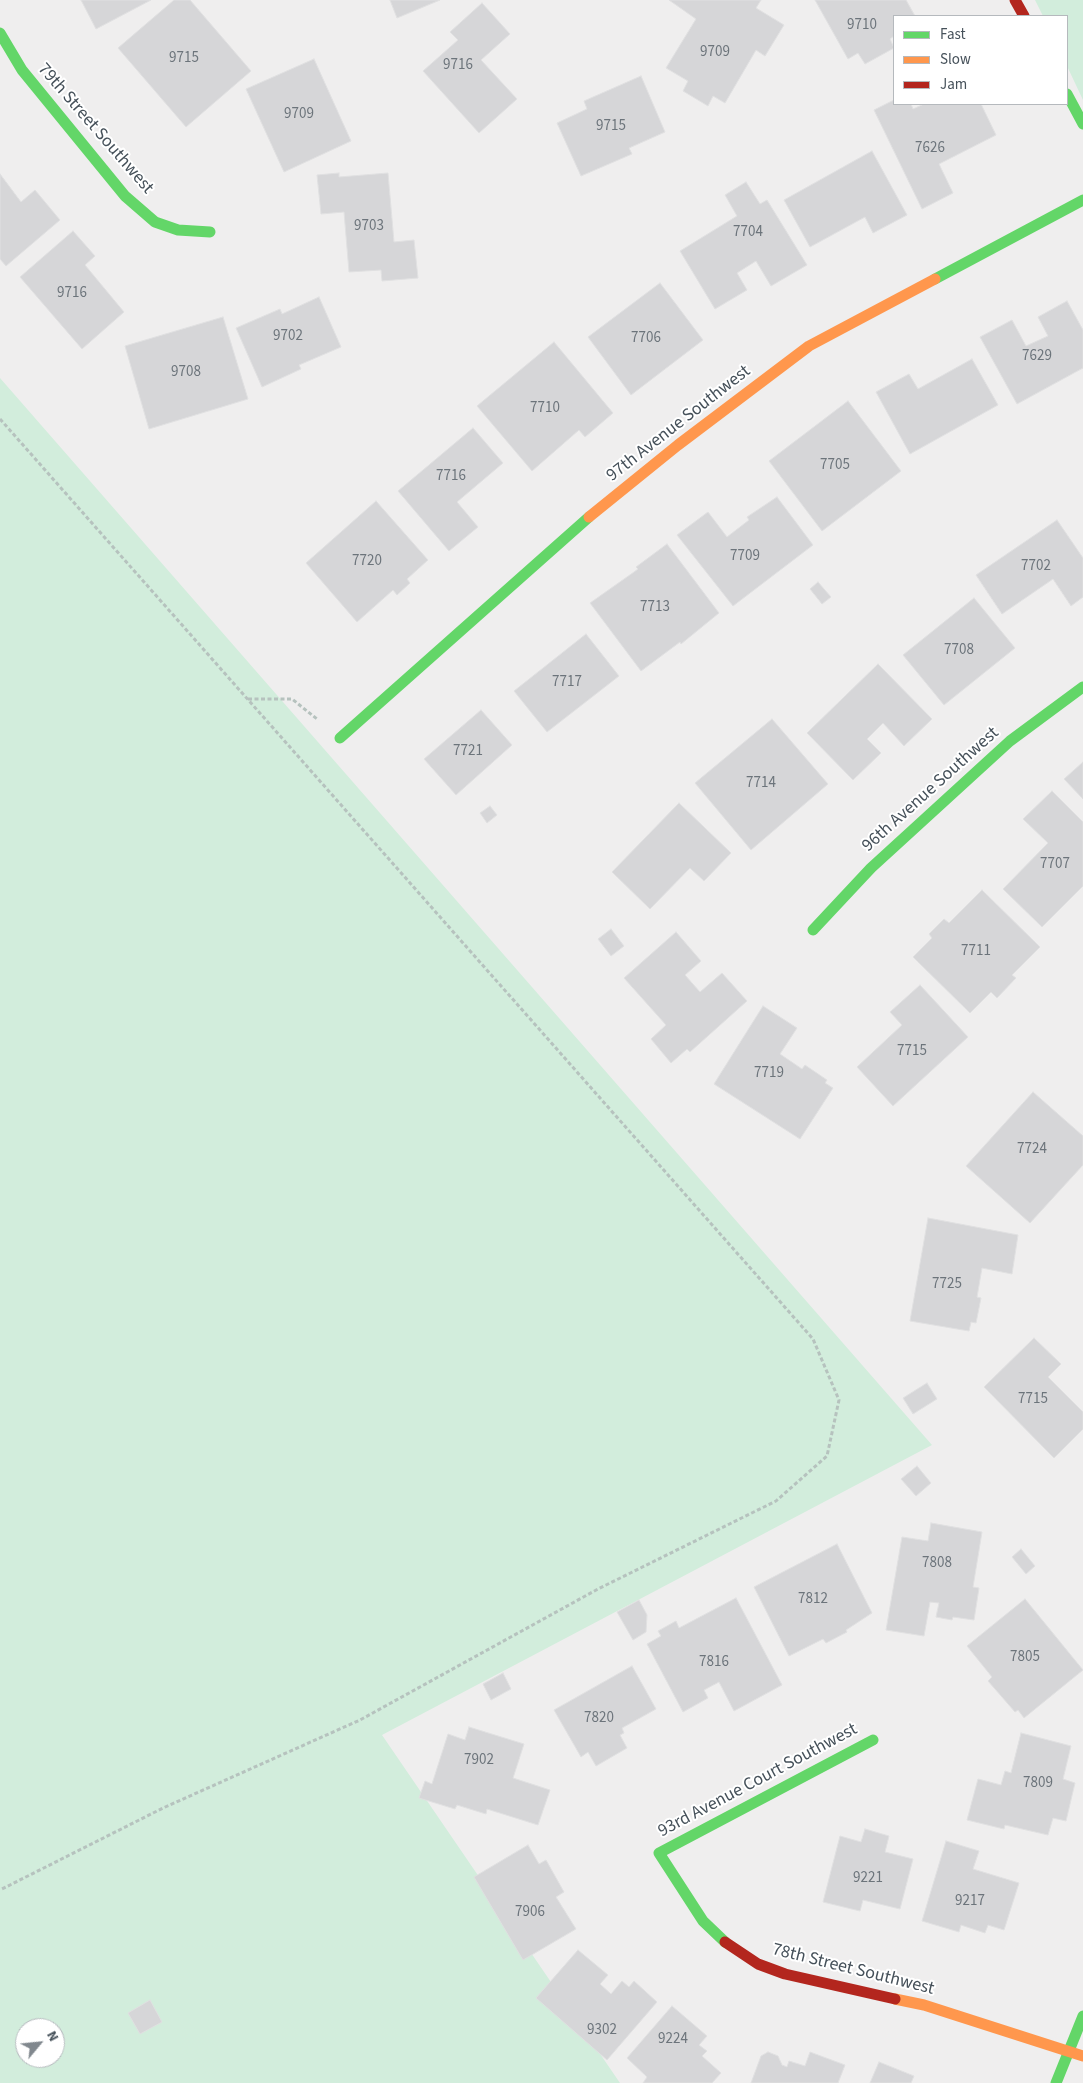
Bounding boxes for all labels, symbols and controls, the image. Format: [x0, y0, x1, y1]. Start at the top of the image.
legend [893, 15, 1068, 105]
house number: 9710 [847, 17, 877, 35]
text: Fast [940, 24, 966, 45]
house number: 9709 [700, 44, 730, 62]
text: Slow [940, 49, 971, 70]
house number: 9715 [169, 50, 199, 68]
house number: 9716 [443, 57, 473, 75]
street label: 79th Street Southwest [32, 59, 158, 199]
text: Jam [940, 74, 967, 95]
house number: 9709 [284, 106, 314, 124]
house number: 9715 [596, 118, 626, 136]
house number: 7626 [915, 140, 945, 158]
house number: 9703 [354, 218, 384, 236]
house number: 7704 [733, 224, 763, 242]
house number: 9716 [57, 285, 87, 303]
house number: 9702 [273, 328, 303, 346]
house number: 7706 [631, 330, 661, 348]
house number: 7629 [1022, 348, 1052, 366]
street label: 97th Avenue Southwest [603, 361, 755, 487]
house number: 9708 [171, 364, 201, 382]
house number: 7710 [530, 400, 560, 418]
house number: 7705 [820, 457, 850, 475]
house number: 7716 [436, 468, 466, 486]
house number: 7709 [730, 548, 760, 566]
house number: 7720 [352, 553, 382, 571]
house number: 7702 [1021, 558, 1051, 576]
house number: 7713 [640, 599, 670, 617]
house number: 7708 [944, 642, 974, 660]
house number: 7717 [552, 674, 582, 692]
street label: 96th Avenue Southwest [858, 723, 1004, 857]
house number: 7721 [453, 743, 483, 761]
house number: 7714 [746, 775, 776, 793]
house number: 7707 [1040, 856, 1070, 874]
house number: 7711 [961, 943, 991, 961]
house number: 7715 [897, 1043, 927, 1061]
house number: 7719 [754, 1065, 784, 1083]
house number: 7724 [1017, 1141, 1047, 1159]
house number: 7725 [932, 1276, 962, 1294]
house number: 7715 [1018, 1391, 1048, 1409]
house number: 7808 [922, 1555, 952, 1573]
house number: 7812 [798, 1591, 828, 1609]
house number: 7805 [1010, 1649, 1040, 1667]
house number: 7816 [699, 1654, 729, 1672]
house number: 7820 [584, 1710, 614, 1728]
street label: 93rd Avenue Court Southwest [655, 1719, 861, 1843]
house number: 7902 [464, 1752, 494, 1770]
house number: 7809 [1023, 1775, 1053, 1793]
house number: 9221 [853, 1870, 883, 1888]
house number: 9217 [955, 1893, 985, 1911]
house number: 7906 [515, 1904, 545, 1922]
street label: 78th Street Southwest [770, 1939, 936, 2001]
north arrow [15, 2018, 65, 2068]
house number: 9302 [587, 2022, 617, 2040]
text: N [41, 2028, 63, 2045]
house number: 9224 [658, 2031, 688, 2049]

